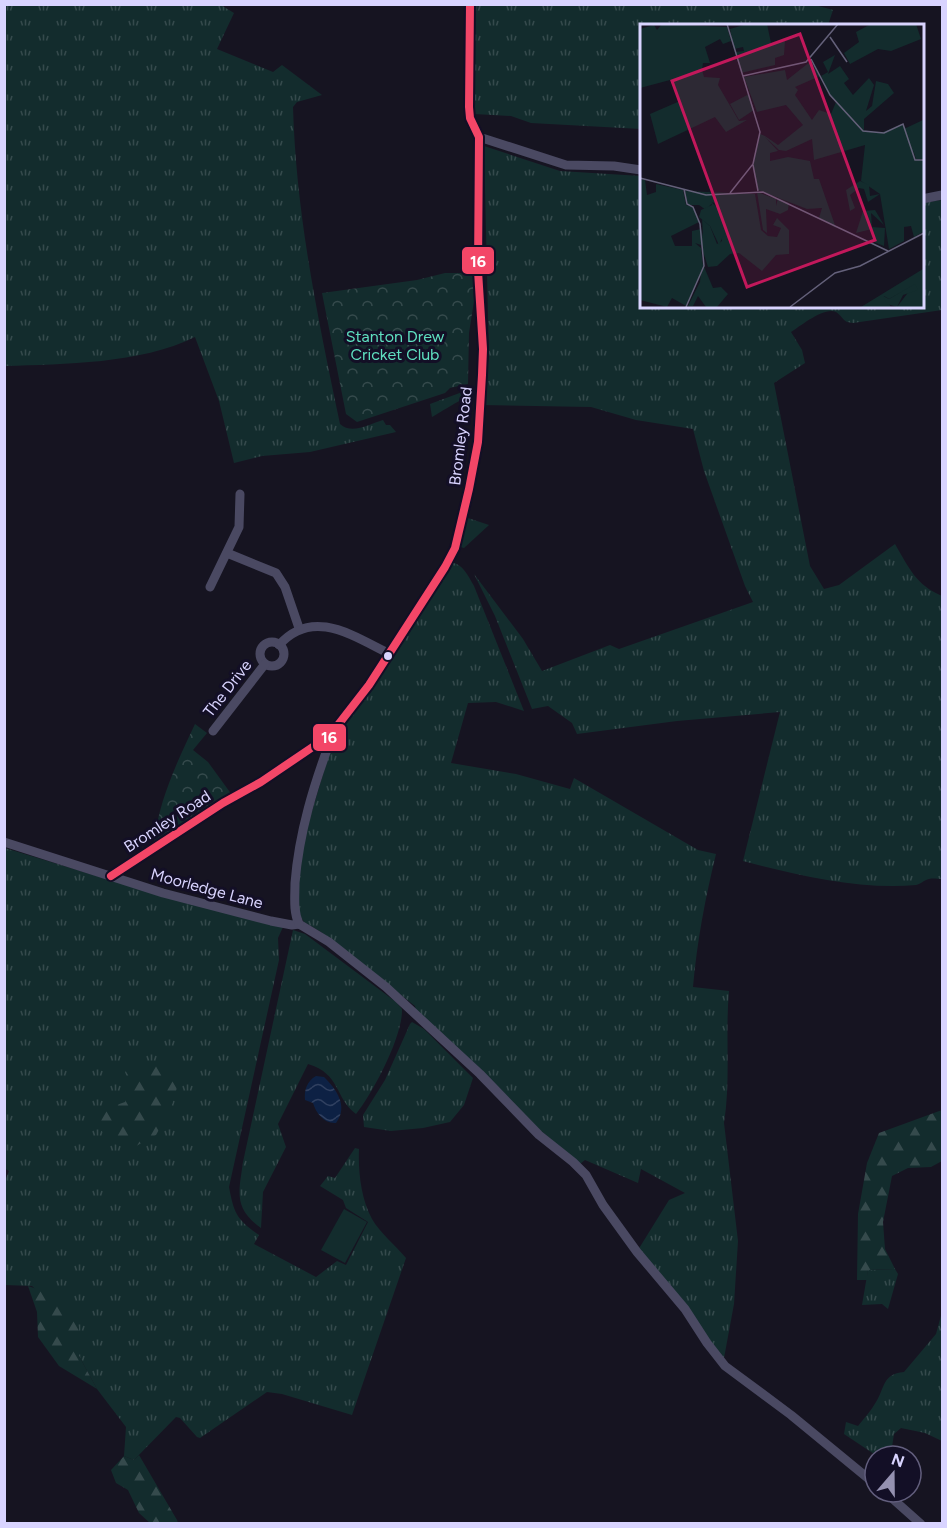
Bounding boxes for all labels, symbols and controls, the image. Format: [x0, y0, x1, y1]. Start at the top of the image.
inset map [640, 24, 923, 308]
line badge: 16 [461, 246, 495, 275]
text: 16 [470, 252, 486, 271]
park label: Stanton Drew Cricket Club [346, 327, 445, 364]
street label: Bromley Road [445, 386, 476, 487]
unlabelled marker [382, 650, 394, 662]
street label: The Drive [199, 656, 256, 721]
line badge: 16 [312, 723, 347, 752]
text: 16 [321, 728, 337, 747]
street label: Bromley Road [120, 786, 214, 856]
street label: Moorledge Lane [149, 864, 265, 913]
north arrow [863, 1444, 923, 1504]
text: N [889, 1449, 907, 1471]

